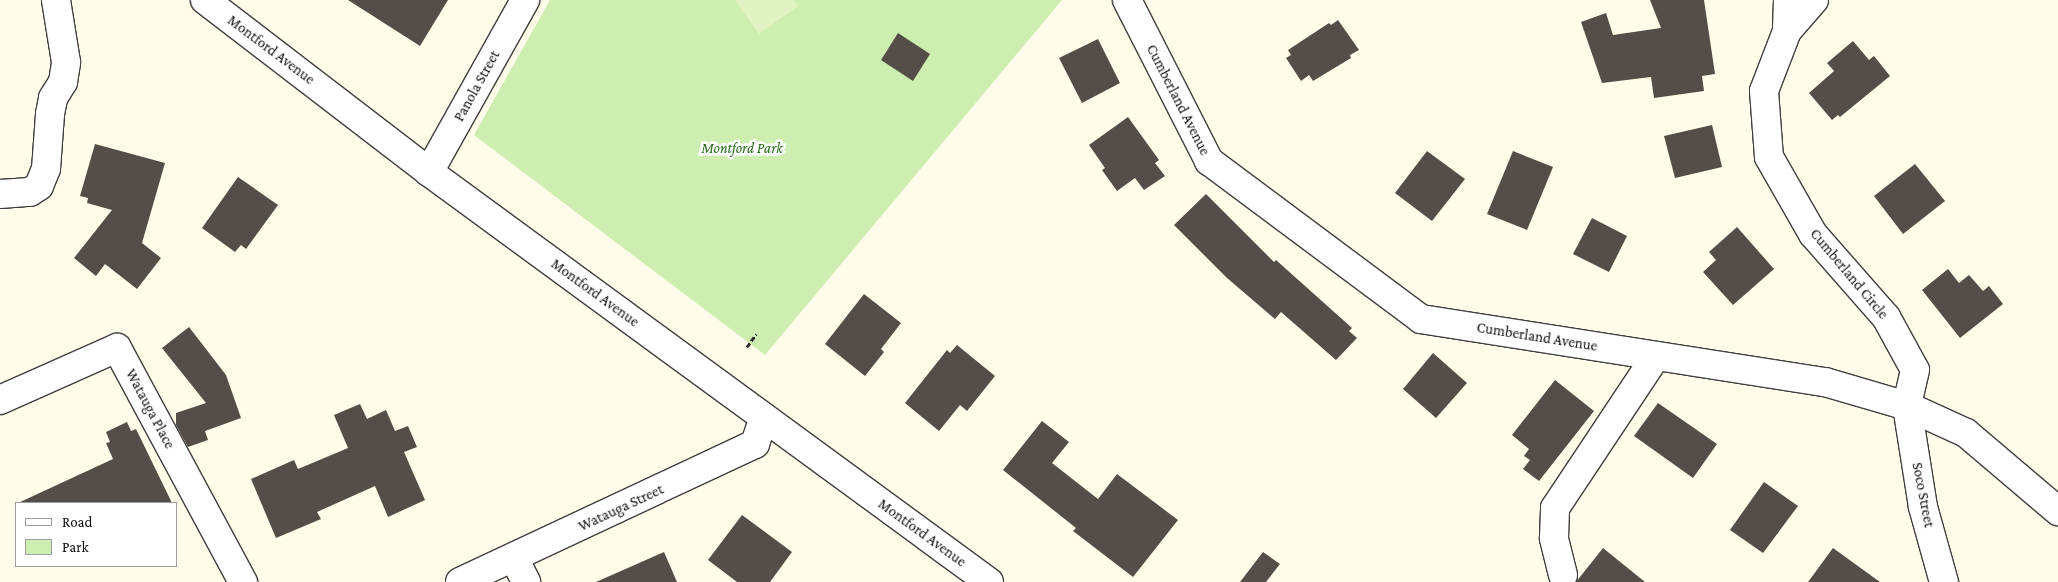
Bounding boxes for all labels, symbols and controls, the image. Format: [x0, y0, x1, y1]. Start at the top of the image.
street label: Montford Avenue [224, 11, 318, 89]
street label: Cumberland Avenue [1142, 42, 1214, 158]
street label: Panola Street [450, 47, 504, 125]
park label: Montford Park [701, 140, 783, 158]
street label: Cumberland Circle [1806, 225, 1892, 323]
street label: Montford Avenue [547, 255, 643, 331]
street label: Cumberland Avenue [1475, 319, 1599, 355]
street label: Watauga Place [121, 366, 179, 452]
street label: Soco Street [1908, 461, 1938, 529]
street label: Watauga Street [576, 480, 666, 536]
street label: Montford Avenue [874, 495, 970, 571]
legend [15, 502, 178, 567]
text: Road [62, 514, 92, 530]
text: Park [62, 539, 89, 555]

